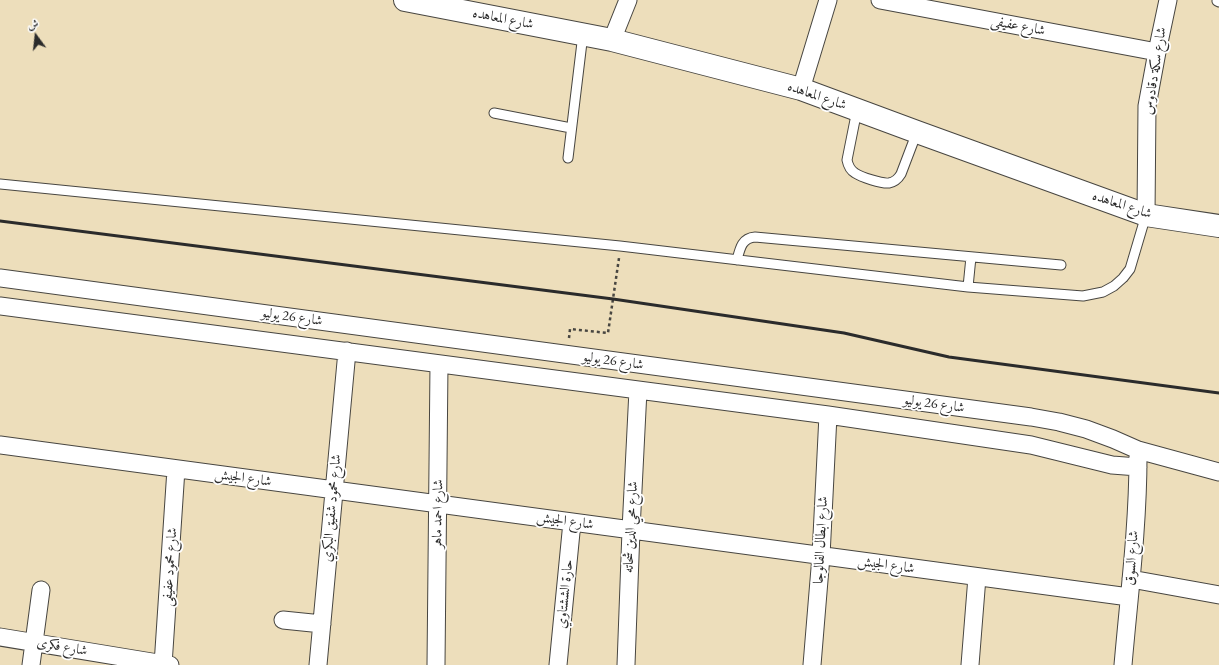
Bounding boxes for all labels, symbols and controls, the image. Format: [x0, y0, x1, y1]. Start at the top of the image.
street label: شارع المعاهده [471, 5, 535, 33]
street label: شارع عفيفى [989, 12, 1047, 40]
north arrow [16, 16, 56, 56]
text: ش [26, 16, 40, 33]
street label: شارع سكة دقادوس [1140, 26, 1170, 116]
street label: شارع المعاهده [785, 78, 849, 114]
street label: شارع المعاهده [1090, 188, 1154, 222]
street label: شارع 26 يوليو [260, 304, 324, 330]
street label: شارع 26 يوليو [581, 348, 645, 374]
street label: شارع 26 يوليو [902, 391, 966, 417]
street label: شارع محمود شفيق البكري [319, 453, 345, 563]
street label: شارع الجيش [213, 466, 273, 490]
street label: شارع احمد ماهر [429, 479, 447, 549]
street label: شارع محي الدين شحاته [620, 481, 642, 573]
street label: شارع ابطال الفالوجا [810, 496, 832, 584]
street label: شارع الجيش [535, 509, 595, 533]
street label: شارع محمود عفيفى [159, 527, 181, 607]
street label: شارع السوق [1122, 530, 1142, 586]
street label: شارع الجيش [856, 553, 916, 577]
street label: حارة الششتاوي [553, 559, 577, 629]
street label: شارع فكرى [35, 634, 89, 660]

